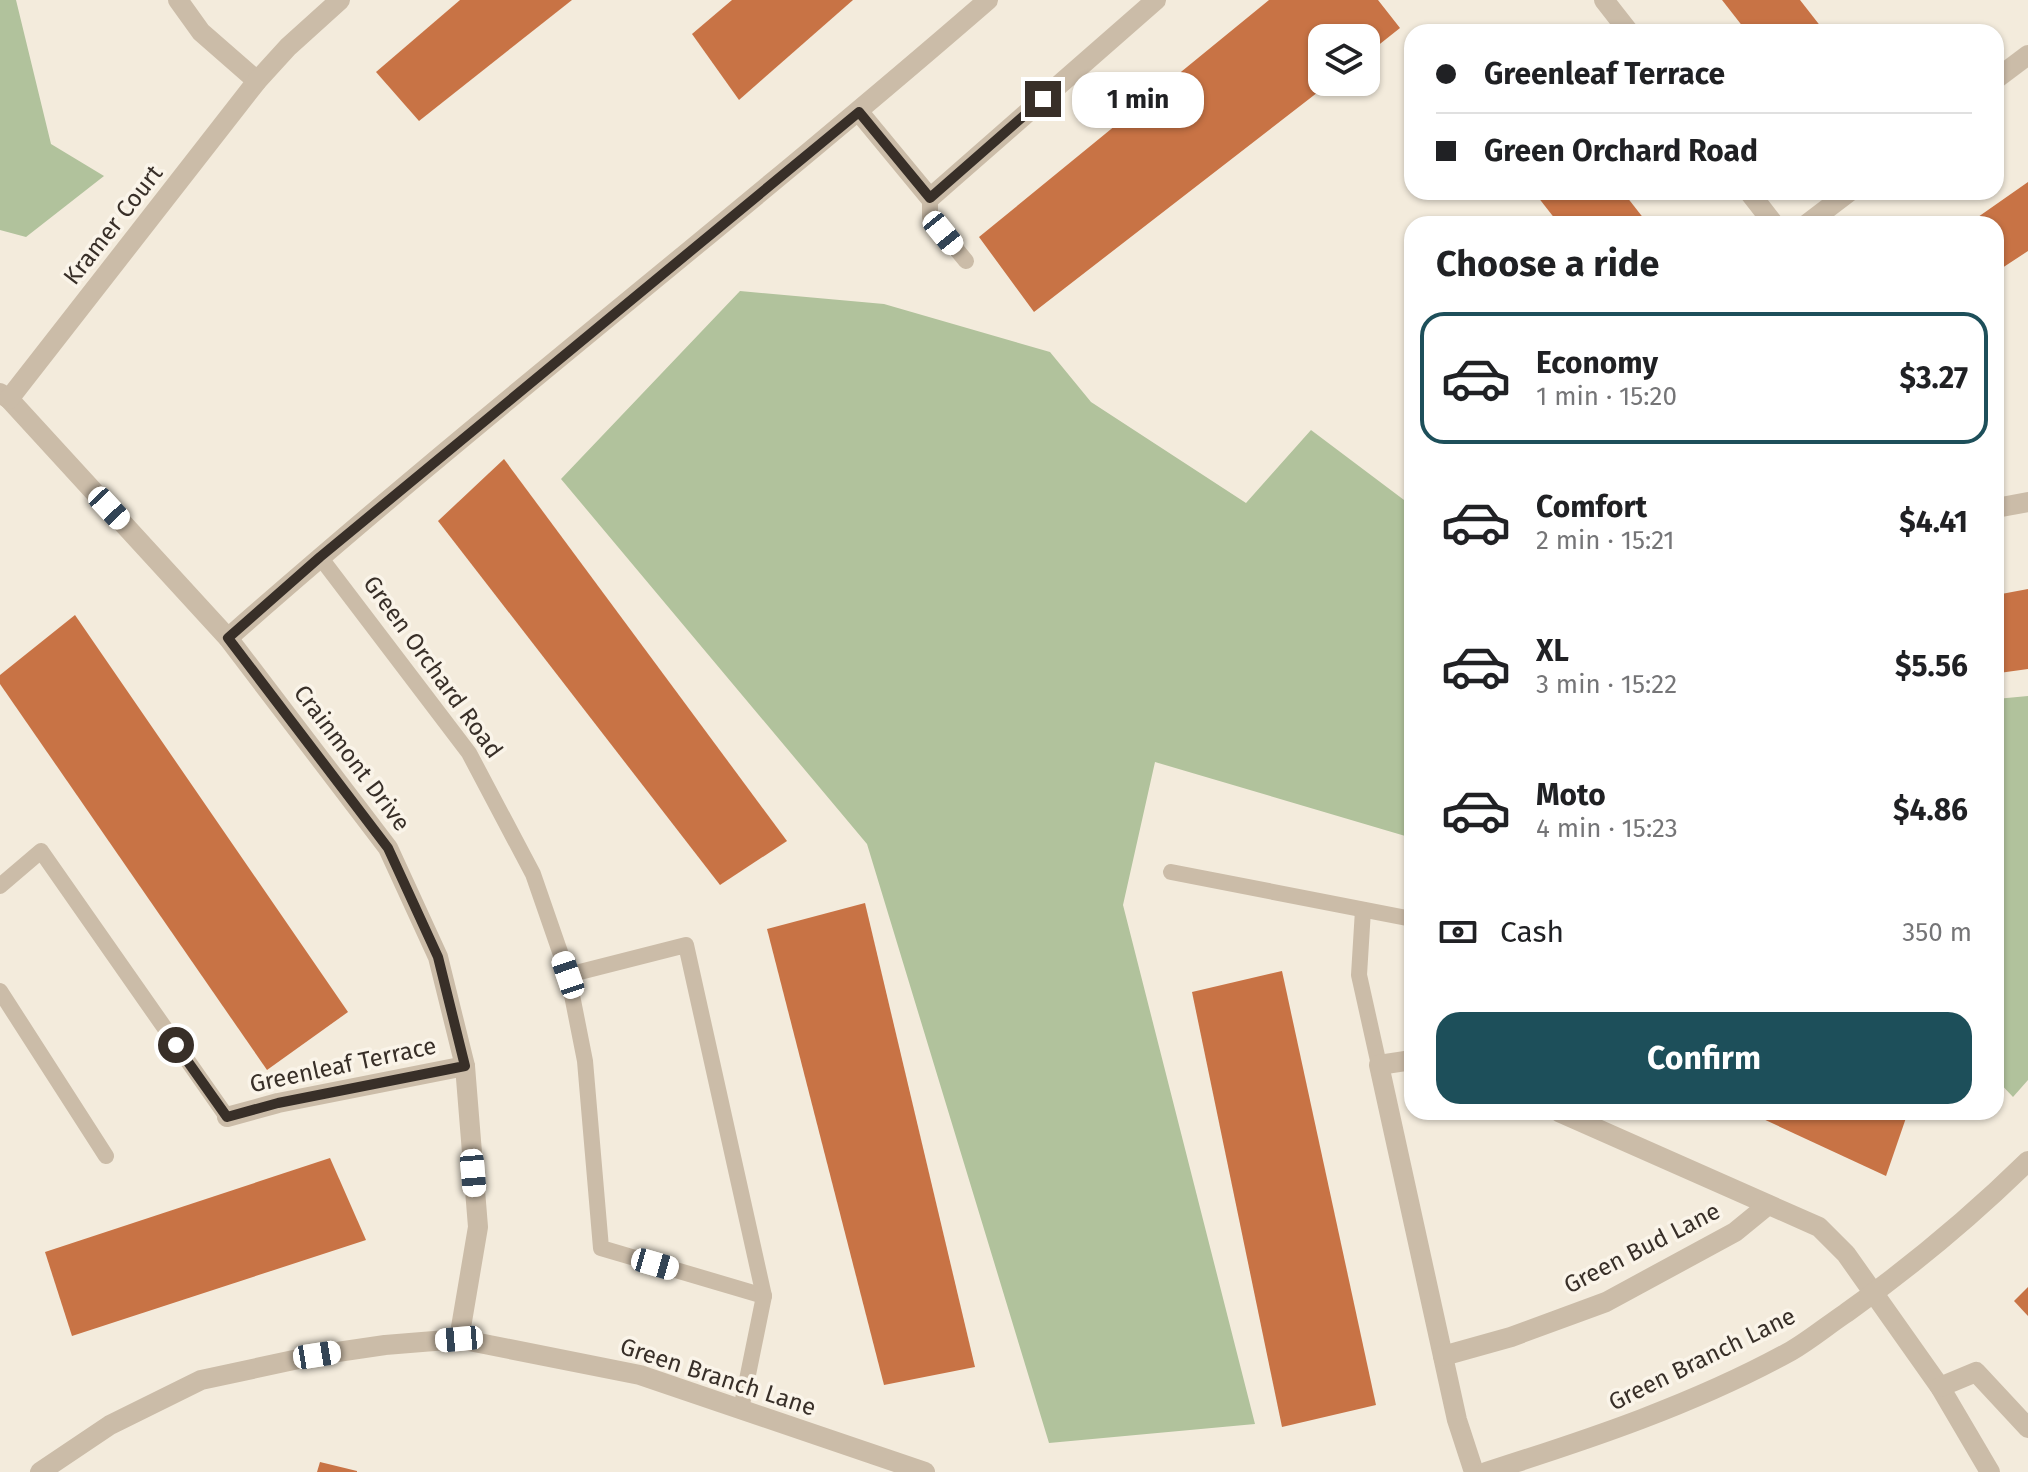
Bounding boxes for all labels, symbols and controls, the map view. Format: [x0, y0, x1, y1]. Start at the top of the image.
map controls [1308, 24, 1380, 96]
button: layers [1308, 24, 1380, 96]
text: Greenleaf Terrace [1484, 56, 1725, 92]
callout: 1 min [1071, 71, 1203, 127]
route end [1025, 81, 1061, 117]
text: 1 min [1107, 84, 1169, 115]
text: Green Orchard Road [1484, 133, 1758, 169]
street label: Kramer Court [58, 159, 168, 290]
car [919, 207, 967, 259]
text: Choose a ride [1436, 242, 1659, 286]
icon: car [1440, 342, 1512, 414]
text: Economy [1536, 345, 1658, 381]
text: $3.27 [1899, 360, 1968, 396]
text: 1 min · 15:20 [1536, 381, 1677, 412]
car [84, 482, 134, 534]
icon: car [1440, 486, 1512, 558]
text: Comfort [1536, 489, 1647, 525]
text: $4.41 [1899, 504, 1968, 540]
text: 2 min · 15:21 [1536, 525, 1675, 556]
street label: Green Orchard Road [357, 570, 509, 764]
icon: car [1440, 630, 1512, 702]
text: XL [1536, 633, 1569, 669]
text: $5.56 [1895, 648, 1968, 684]
text: 3 min · 15:22 [1536, 669, 1677, 700]
street label: Crainmont Drive [288, 680, 416, 836]
icon: car [1440, 774, 1512, 846]
text: Moto [1536, 777, 1606, 813]
text: $4.86 [1893, 792, 1968, 828]
text: 4 min · 15:23 [1536, 813, 1678, 844]
icon: cash [1436, 910, 1480, 954]
text: Cash [1500, 914, 1564, 950]
text: 350 m [1902, 917, 1972, 948]
car [549, 948, 587, 1002]
button: Confirm [1436, 1012, 1972, 1104]
route start [158, 1027, 194, 1063]
street label: Greenleaf Terrace [247, 1032, 439, 1098]
car [459, 1148, 487, 1198]
street label: Green Bud Lane [1559, 1197, 1725, 1299]
car [629, 1246, 681, 1282]
street label: Green Branch Lane [1604, 1302, 1800, 1416]
car [434, 1325, 484, 1353]
street label: Green Branch Lane [617, 1332, 819, 1422]
car [291, 1339, 343, 1371]

